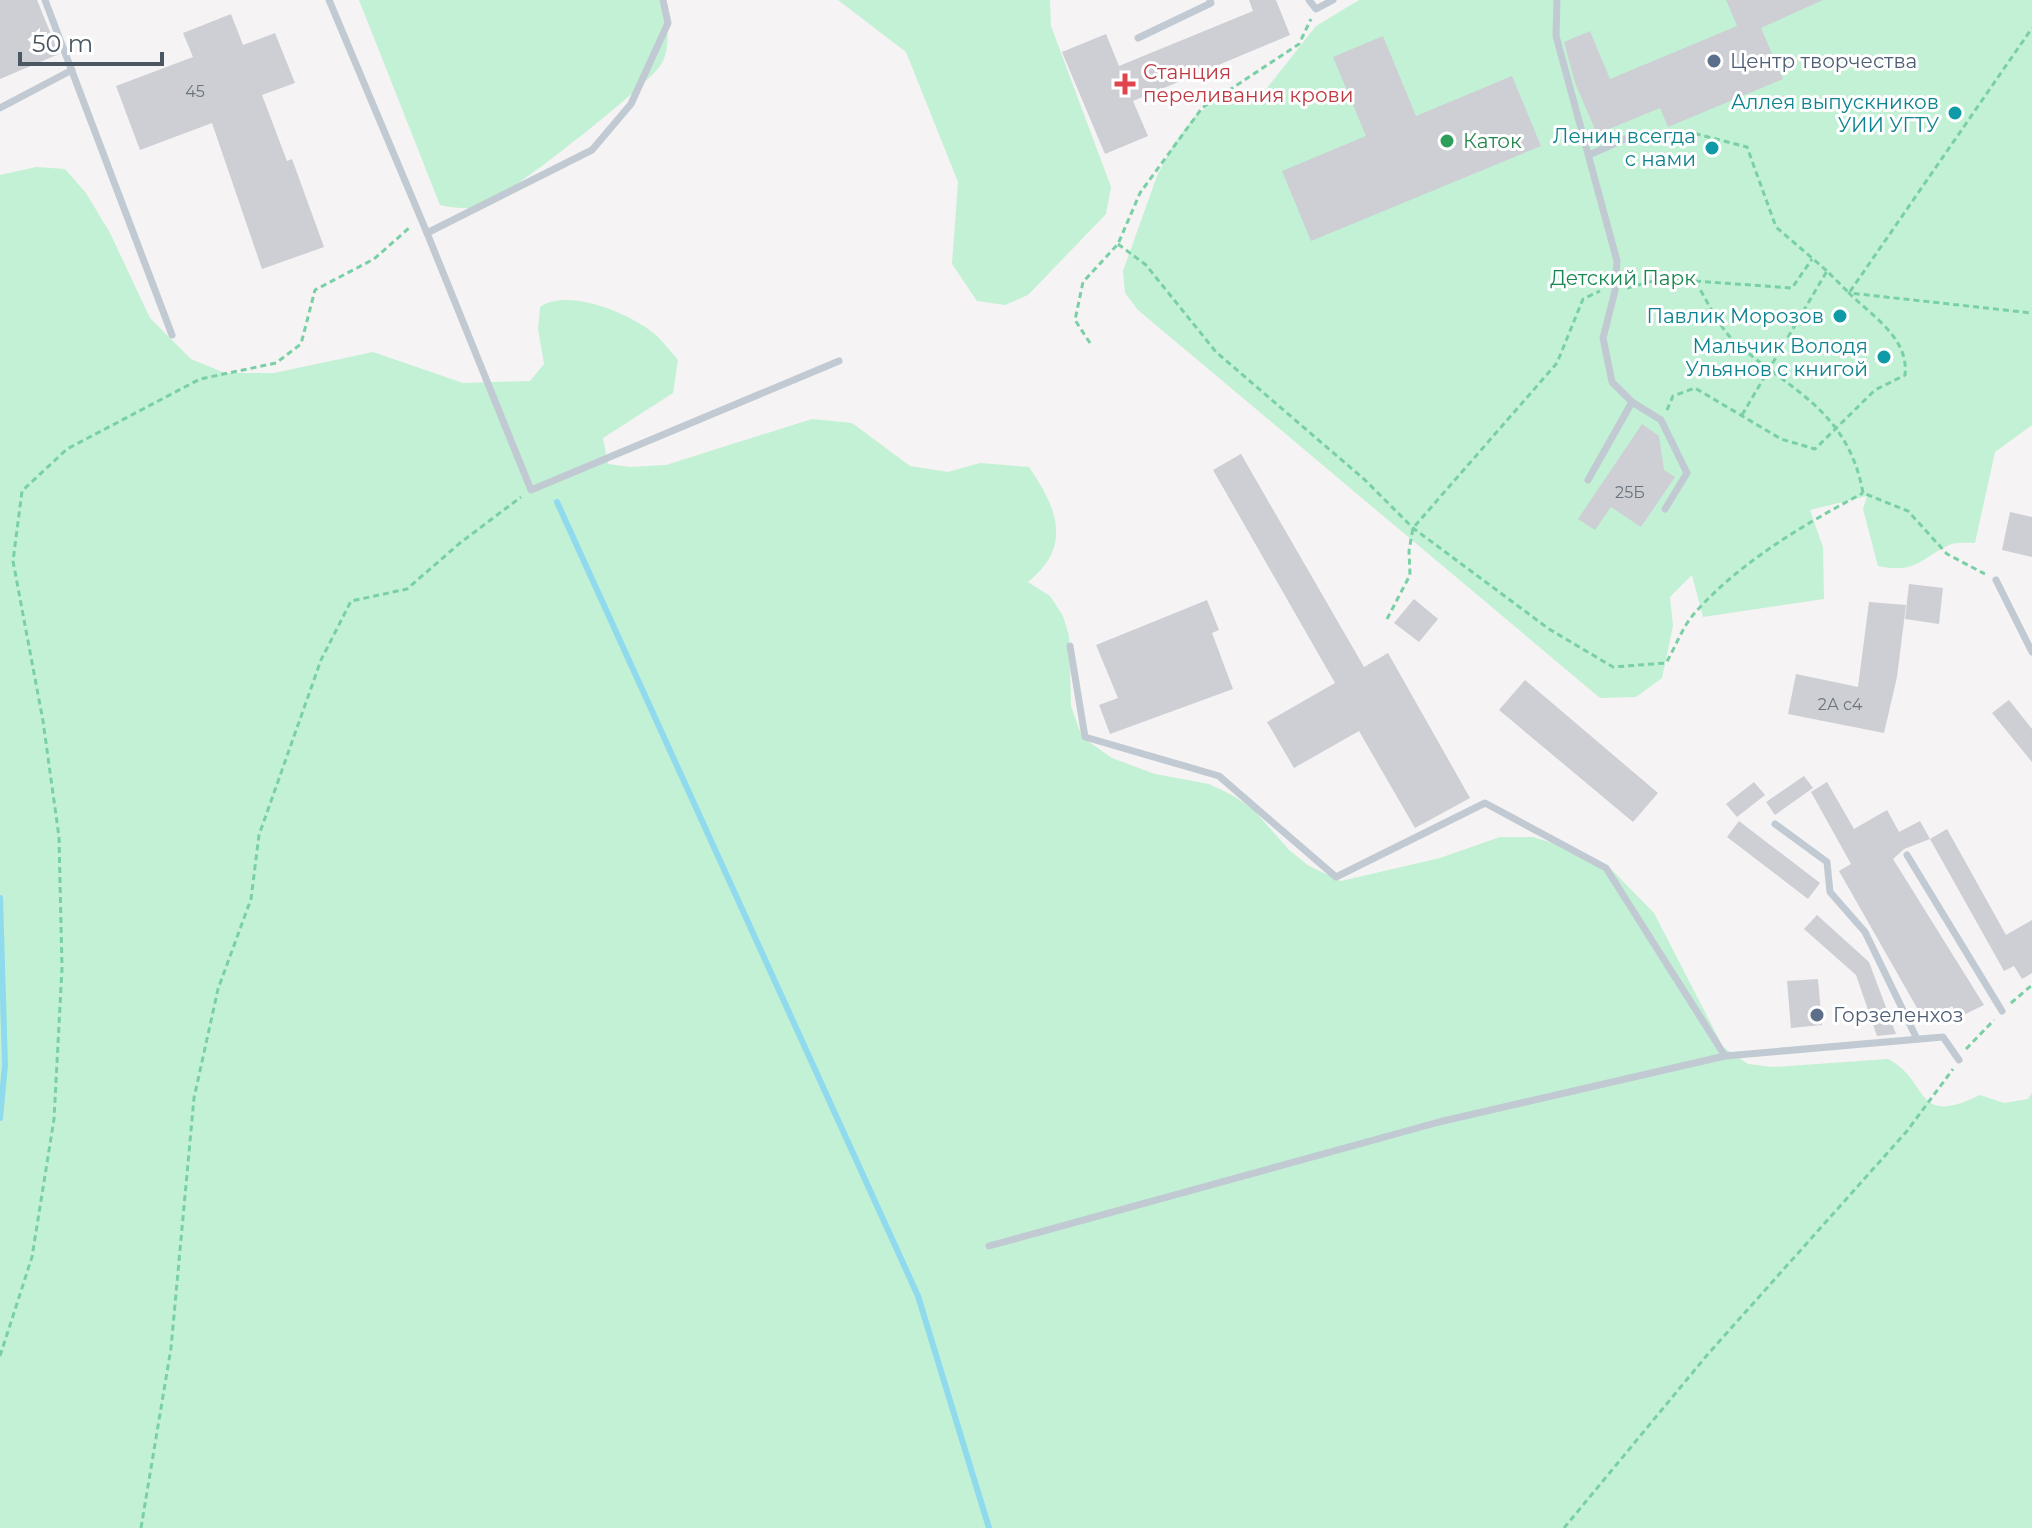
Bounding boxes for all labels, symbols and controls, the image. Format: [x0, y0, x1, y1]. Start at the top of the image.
scale bar [20, 16, 162, 66]
text: 50 m [32, 29, 93, 58]
place label: Центр творчества [1730, 49, 1917, 73]
marker: Центр творчества [1705, 52, 1723, 70]
place label: Станция переливания крови [1143, 60, 1354, 107]
marker: Станция переливания крови [1114, 73, 1136, 95]
house number: 45 [185, 82, 205, 101]
place label: Аллея выпускников УИИ УГТУ [1731, 90, 1939, 137]
marker: Аллея выпускников УИИ УГТУ [1946, 104, 1964, 122]
place label: Ленин всегда с нами [1553, 124, 1696, 171]
place label: Каток [1463, 129, 1522, 153]
marker: Каток [1438, 132, 1456, 150]
marker: Ленин всегда с нами [1703, 139, 1721, 157]
park label: Детский Парк [1550, 266, 1696, 290]
place label: Павлик Морозов [1646, 304, 1824, 328]
marker: Павлик Морозов [1831, 307, 1849, 325]
place label: Мальчик Володя Ульянов с книгой [1685, 334, 1868, 381]
marker: Мальчик Володя Ульянов с книгой [1875, 348, 1893, 366]
house number: 25Б [1615, 483, 1645, 502]
house number: 2А с4 [1818, 695, 1863, 714]
place label: Горзеленхоз [1833, 1003, 1963, 1027]
marker: Горзеленхоз [1808, 1006, 1826, 1024]

